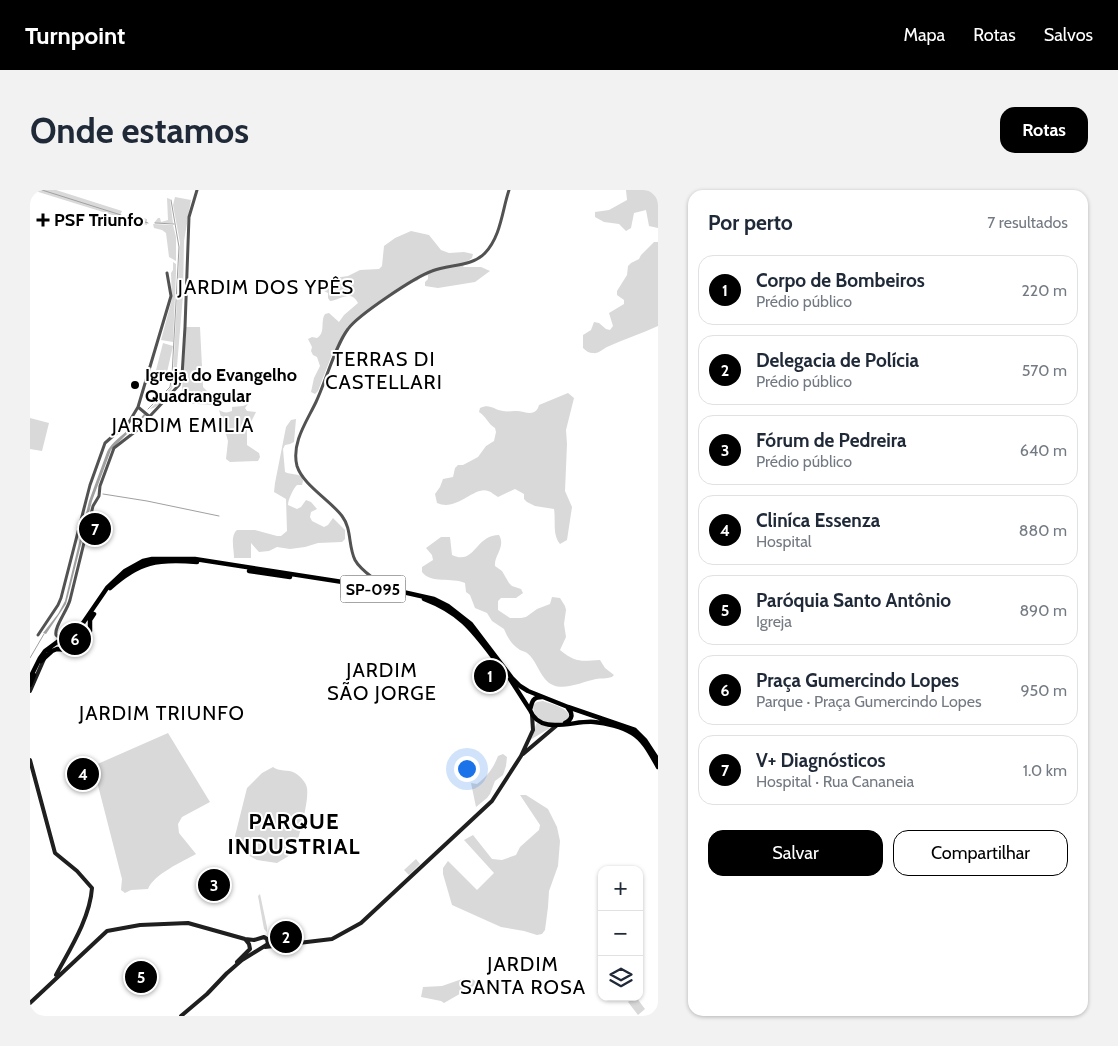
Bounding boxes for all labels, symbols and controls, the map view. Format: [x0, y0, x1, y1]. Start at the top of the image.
text: Turnpoint [25, 21, 125, 50]
text: Mapa [903, 24, 945, 46]
text: Rotas [973, 24, 1016, 46]
text: Salvos [1044, 24, 1093, 46]
button: Rotas [1000, 107, 1088, 153]
text: Onde estamos [30, 109, 249, 152]
place label: PSF Triunfo [54, 209, 143, 231]
text: Por perto [708, 210, 793, 235]
marker: PSF Triunfo [36, 213, 50, 227]
text: 7 resultados [987, 213, 1068, 232]
text: Corpo de Bombeiros [756, 269, 925, 292]
district label: JARDIM DOS YPÊS [177, 275, 354, 299]
text: 1 [722, 281, 728, 300]
text: 220 m [1021, 281, 1067, 300]
text: Prédio público [756, 292, 852, 311]
district label: TERRAS DI CASTELLARI [325, 347, 443, 394]
text: Delegacia de Polícia [756, 349, 919, 372]
text: 2 [721, 361, 729, 380]
text: 570 m [1022, 361, 1067, 380]
place label: Igreja do Evangelho Quadrangular [145, 364, 297, 407]
text: Prédio público [756, 372, 852, 391]
marker: Igreja do Evangelho Quadrangular [129, 379, 141, 391]
district label: JARDIM EMILIA [111, 413, 254, 437]
text: Fórum de Pedreira [756, 429, 906, 452]
text: 3 [721, 441, 729, 460]
text: 640 m [1020, 441, 1067, 460]
text: Prédio público [756, 452, 852, 471]
text: Cliníca Essenza [756, 509, 880, 532]
pin: 7 [79, 510, 111, 548]
text: 4 [720, 521, 730, 540]
text: 880 m [1019, 521, 1067, 540]
text: Hospital [756, 532, 812, 551]
road number: SP-095 [340, 576, 406, 602]
text: Paróquia Santo Antônio [756, 589, 951, 612]
text: 5 [721, 601, 729, 620]
text: 890 m [1019, 601, 1067, 620]
text: Igreja [756, 612, 792, 631]
pin: 6 [59, 620, 91, 658]
pin: 1 [474, 657, 506, 695]
district label: JARDIM SÃO JORGE [327, 658, 437, 705]
text: Praça Gumercindo Lopes [756, 669, 959, 692]
text: 6 [721, 681, 730, 700]
text: 950 m [1020, 681, 1067, 700]
text: Parque · Praça Gumercindo Lopes [756, 692, 982, 711]
district label: JARDIM TRIUNFO [78, 701, 245, 725]
text: V+ Diagnósticos [756, 749, 886, 772]
pin: 4 [67, 755, 99, 793]
your location [454, 756, 480, 782]
text: 7 [721, 761, 729, 780]
text: 1.0 km [1023, 761, 1067, 780]
text: Hospital · Rua Cananeia [756, 772, 914, 791]
district label: PARQUE INDUSTRIAL [227, 808, 361, 860]
button: Salvar [708, 830, 883, 876]
button: Compartilhar [893, 830, 1068, 876]
pin: 3 [198, 866, 230, 904]
map controls [598, 866, 643, 1001]
button: + [598, 866, 643, 911]
button: − [598, 911, 643, 956]
pin: 2 [270, 918, 302, 956]
district label: JARDIM SANTA ROSA [460, 952, 586, 999]
button: layers [598, 956, 643, 1001]
pin: 5 [125, 958, 157, 996]

